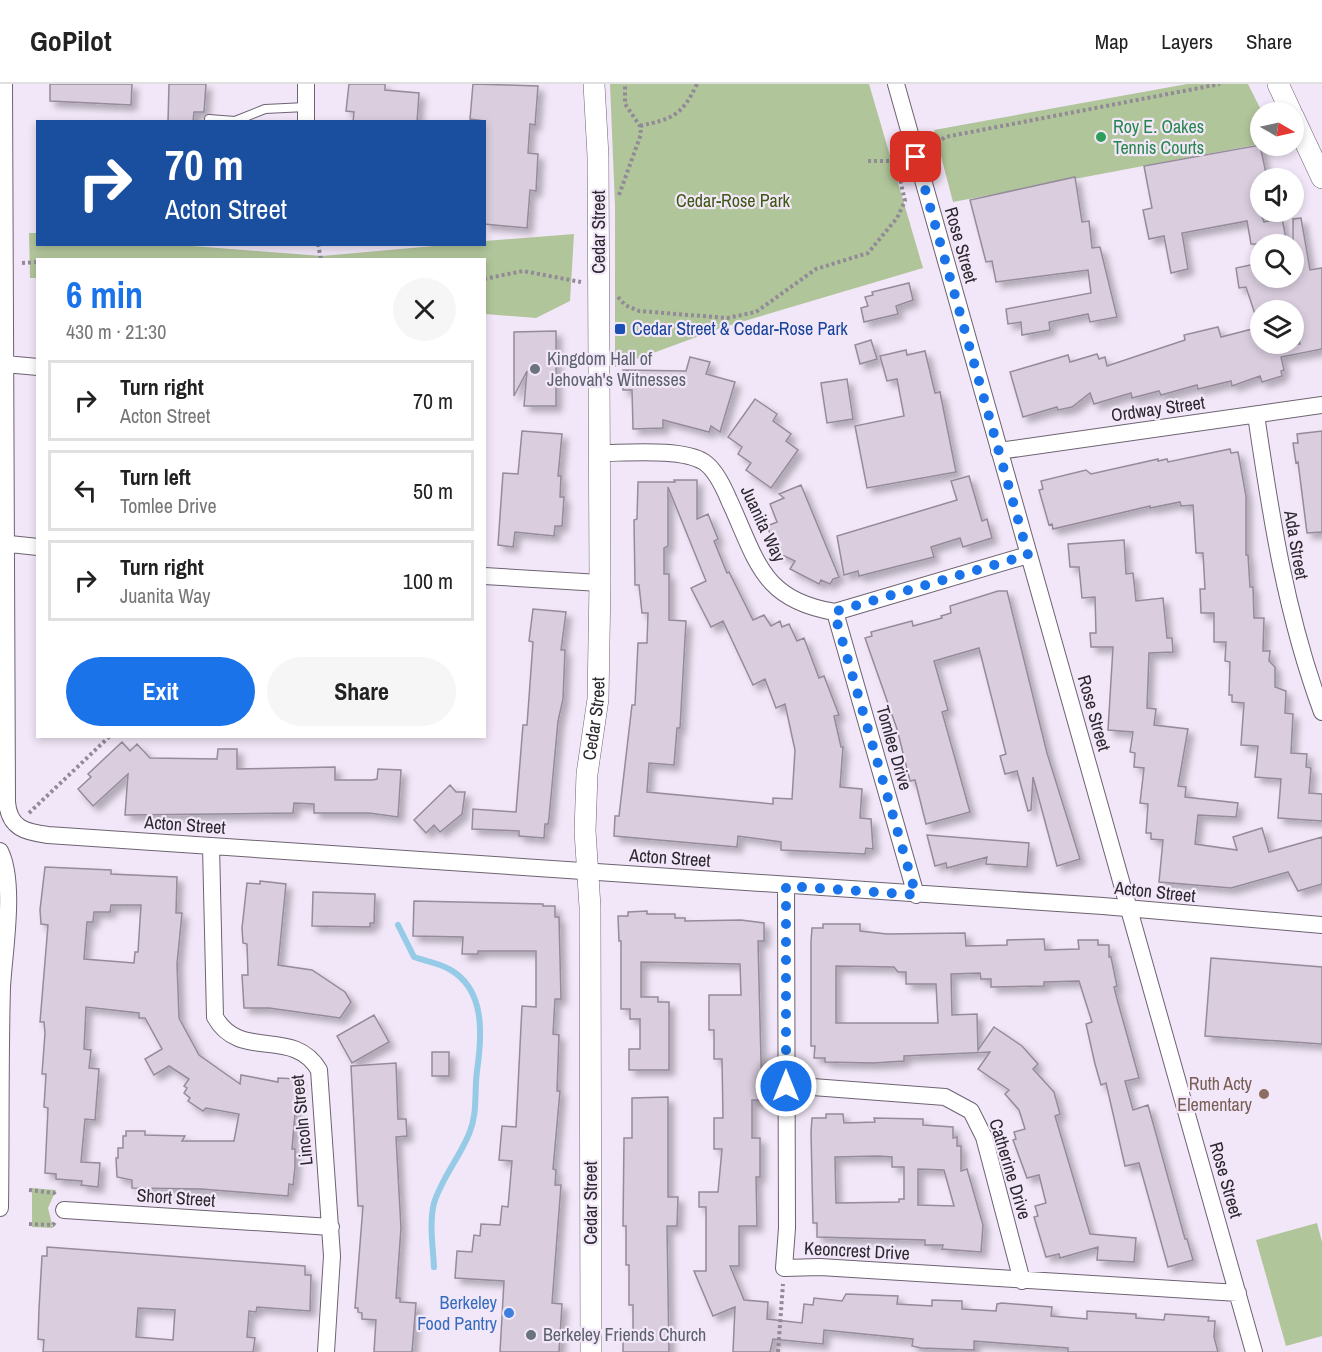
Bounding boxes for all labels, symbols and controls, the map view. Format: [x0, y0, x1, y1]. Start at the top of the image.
text: GoPilot [30, 22, 112, 60]
text: Map [1095, 27, 1128, 56]
text: Layers [1161, 27, 1213, 56]
text: Share [1246, 27, 1292, 56]
north arrow [1250, 102, 1304, 156]
map controls [1250, 102, 1304, 354]
place label: Roy E. Oakes Tennis Courts [1113, 114, 1204, 160]
marker: Roy E. Oakes Tennis Courts [1094, 130, 1108, 144]
pin [890, 131, 941, 182]
text: 70 m [165, 137, 244, 193]
icon: arrive [899, 140, 932, 173]
icon: right [66, 144, 144, 222]
button: sound [1250, 168, 1304, 222]
park label: Cedar-Rose Park [676, 188, 791, 213]
street label: Cedar Street [586, 190, 611, 274]
text: Acton Street [165, 191, 287, 227]
street label: Rose Street [939, 204, 984, 286]
button: search [1250, 234, 1304, 288]
text: 6 min [66, 271, 143, 319]
button: close [393, 278, 456, 341]
button: layers [1250, 300, 1304, 354]
place label: Cedar Street & Cedar-Rose Park [632, 316, 848, 341]
text: 430 m · 21:30 [66, 318, 166, 345]
marker: Cedar Street & Cedar-Rose Park [613, 322, 627, 336]
place label: Kingdom Hall of Jehovah's Witnesses [547, 346, 686, 392]
marker: Kingdom Hall of Jehovah's Witnesses [528, 362, 542, 376]
text: Turn right [120, 372, 204, 402]
icon: right [69, 384, 102, 417]
text: 70 m [413, 386, 453, 416]
street label: Ordway Street [1109, 390, 1206, 427]
text: Acton Street [120, 402, 210, 429]
text: Turn left [120, 462, 191, 492]
icon: left [69, 474, 102, 507]
text: 50 m [413, 476, 453, 506]
street label: Juanita Way [735, 482, 792, 567]
text: Tomlee Drive [120, 492, 217, 519]
street label: Ada Street [1278, 507, 1315, 581]
text: Turn right [120, 552, 204, 582]
icon: right [69, 564, 102, 597]
text: 100 m [403, 566, 453, 596]
text: Juanita Way [120, 582, 211, 609]
button: Exit [66, 657, 255, 726]
button: Share [267, 657, 456, 726]
street label: Rose Street [1072, 672, 1117, 754]
street label: Cedar Street [576, 677, 610, 762]
street label: Tomlee Drive [870, 703, 918, 793]
street label: Acton Street [143, 809, 226, 840]
street label: Acton Street [628, 842, 711, 873]
street label: Acton Street [1112, 875, 1197, 908]
position arrow [754, 1054, 818, 1118]
place label: Ruth Acty Elementary [1177, 1071, 1253, 1117]
street label: Lincoln Street [284, 1073, 319, 1167]
marker: Ruth Acty Elementary [1257, 1087, 1271, 1101]
street label: Catherine Drive [983, 1115, 1038, 1222]
street label: Rose Street [1204, 1139, 1249, 1221]
street label: Cedar Street [578, 1161, 603, 1245]
street label: Short Street [136, 1182, 216, 1213]
street label: Keoncrest Drive [804, 1235, 911, 1266]
place label: Berkeley Food Pantry [417, 1290, 498, 1336]
marker: Berkeley Food Pantry [502, 1306, 516, 1320]
place label: Berkeley Friends Church [543, 1322, 706, 1347]
marker: Berkeley Friends Church [524, 1328, 538, 1342]

